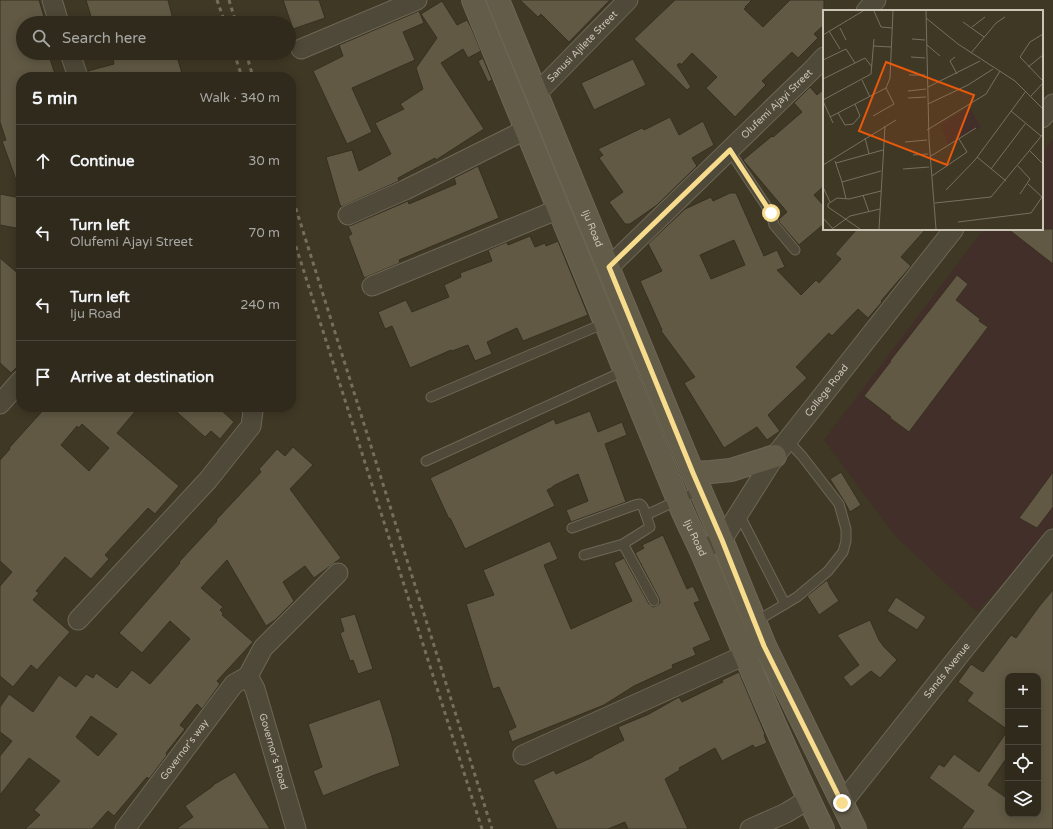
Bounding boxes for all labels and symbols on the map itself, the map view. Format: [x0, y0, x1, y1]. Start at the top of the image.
street label: Sanusi Ajilete Street [545, 8, 620, 85]
inset map [823, 10, 1043, 230]
street label: Olufemi Ajayi Street [739, 67, 815, 141]
route start [762, 204, 780, 222]
street label: Iju Road [579, 208, 605, 249]
street label: College Road [802, 362, 851, 419]
street label: Iju Road [681, 518, 709, 558]
street label: Sands Avenue [921, 640, 973, 701]
street label: Governor's Road [256, 712, 290, 791]
street label: Governor's way [158, 717, 212, 783]
route end [833, 794, 851, 812]

